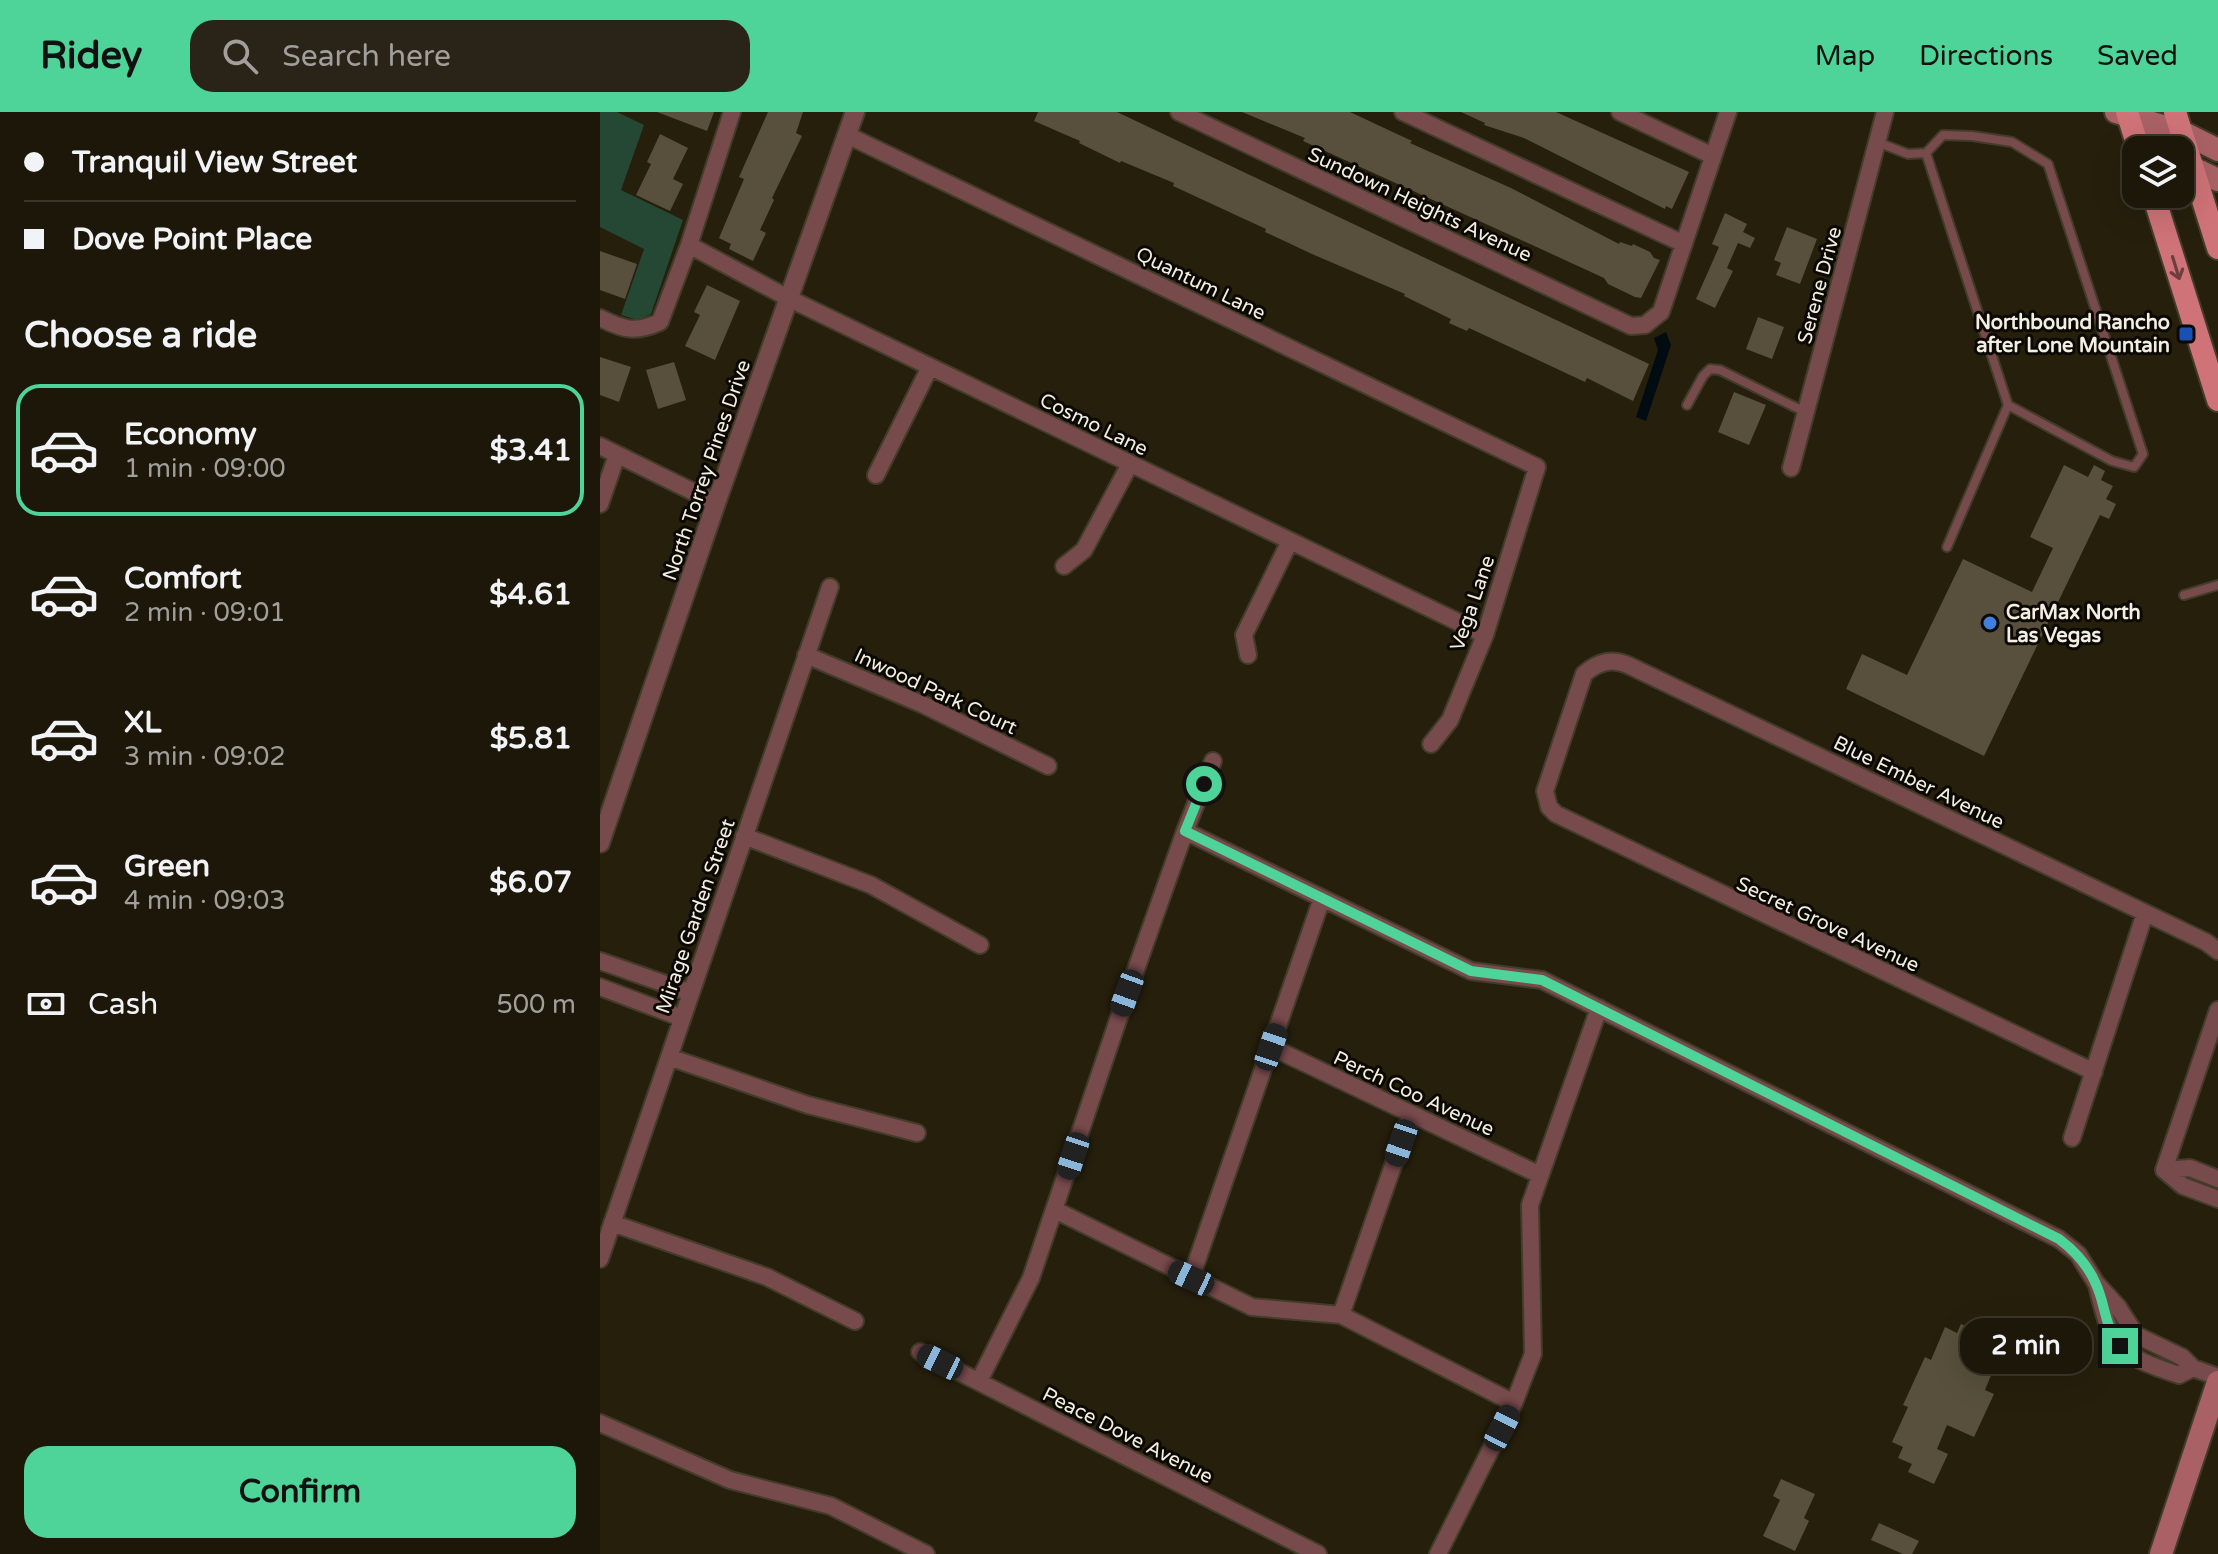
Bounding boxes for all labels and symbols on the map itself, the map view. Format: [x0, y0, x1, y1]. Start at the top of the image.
street label: Sundown Heights Avenue [1304, 142, 1535, 267]
street label: Serene Drive [1793, 224, 1847, 346]
street label: Quantum Lane [1132, 242, 1269, 326]
one-way arrow [2170, 256, 2185, 281]
place label: Northbound Rancho after Lone Mountain [1975, 311, 2170, 358]
marker: Northbound Rancho after Lone Mountain [2177, 325, 2195, 343]
street label: North Torrey Pines Drive [658, 357, 756, 584]
street label: Cosmo Lane [1036, 388, 1152, 461]
street label: Vega Lane [1445, 552, 1500, 654]
place label: CarMax North Las Vegas [2006, 601, 2141, 648]
marker: CarMax North Las Vegas [1981, 614, 1999, 632]
street label: Inwood Park Court [851, 644, 1021, 740]
street label: Blue Ember Avenue [1829, 731, 2008, 835]
route start [1186, 766, 1222, 802]
street label: Mirage Garden Street [651, 815, 741, 1017]
street label: Secret Grove Avenue [1732, 872, 1923, 978]
car [1108, 966, 1146, 1020]
car [1252, 1020, 1290, 1074]
street label: Perch Coo Avenue [1329, 1046, 1498, 1142]
car [1382, 1116, 1420, 1170]
car [1054, 1129, 1092, 1183]
car [1164, 1257, 1218, 1299]
callout: 2 min [1960, 1318, 2092, 1374]
route end [2102, 1328, 2138, 1364]
car [913, 1341, 967, 1383]
street label: Peace Dove Avenue [1038, 1383, 1217, 1489]
car [1480, 1401, 1524, 1455]

